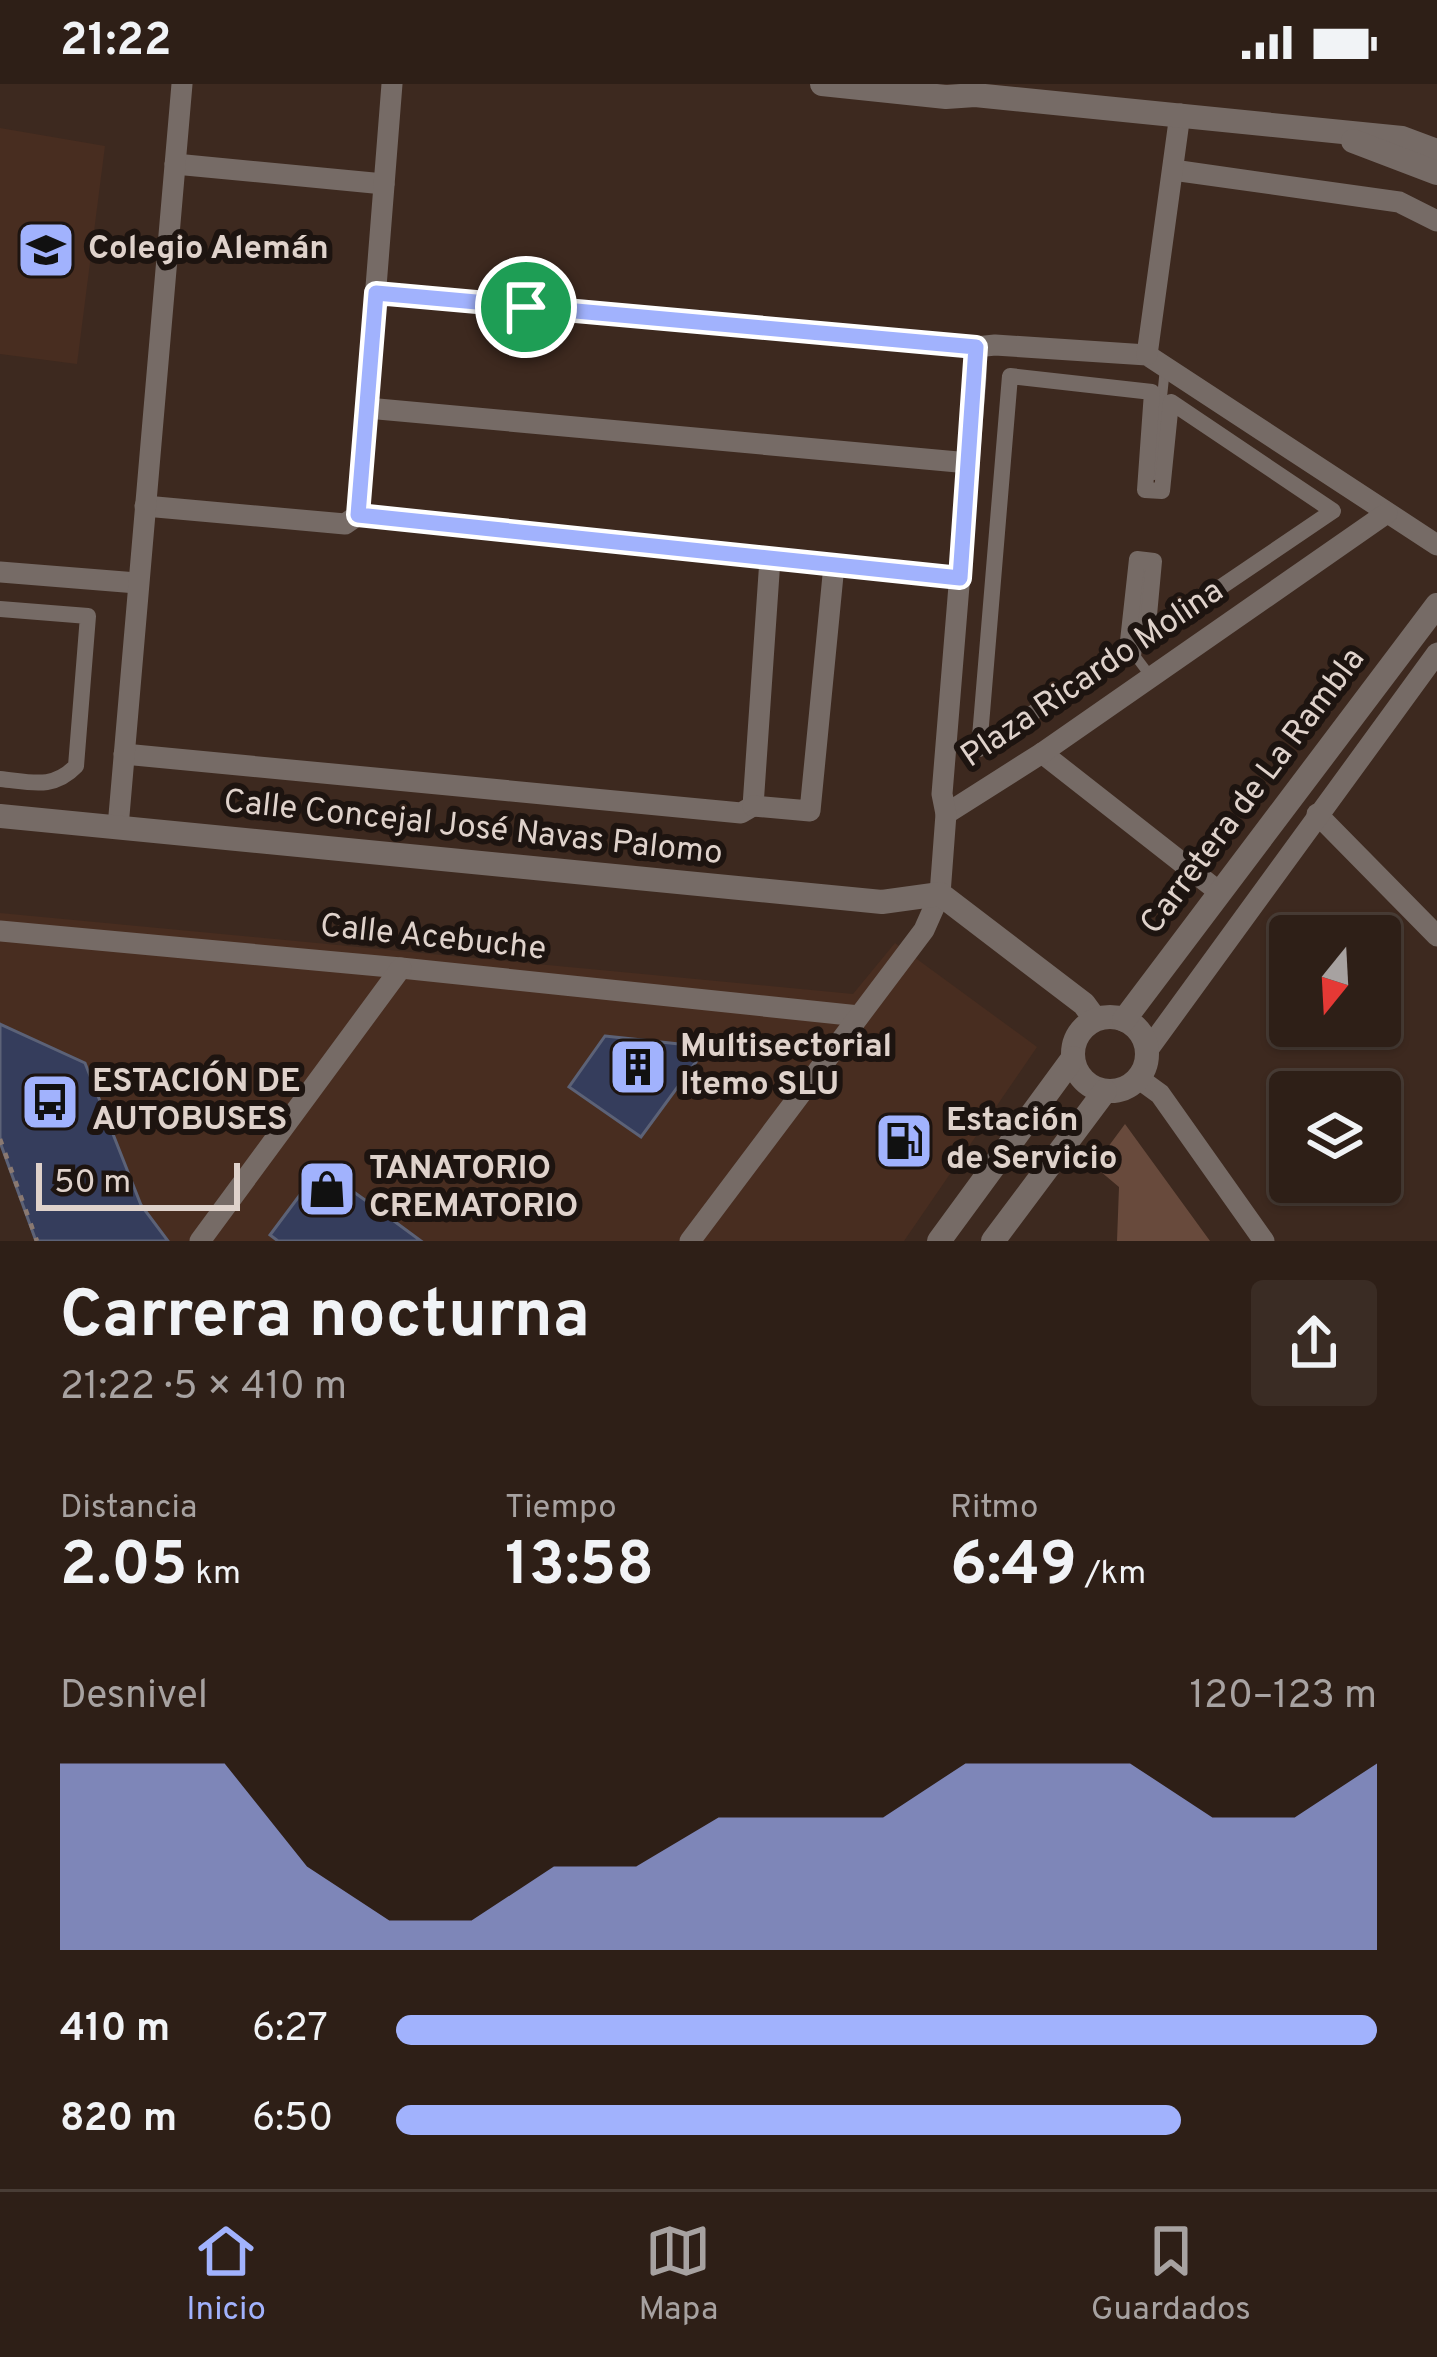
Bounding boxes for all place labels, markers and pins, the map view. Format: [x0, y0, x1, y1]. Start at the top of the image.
school or university icon: Colegio Alemán [15, 219, 77, 281]
place label: Colegio Alemán [88, 229, 329, 271]
pin [475, 256, 577, 358]
place label: Multisectorial Itemo SLU [680, 1027, 892, 1107]
building icon: Multisectorial Itemo SLU [607, 1036, 669, 1098]
place label: ESTACIÓN DE AUTOBUSES [92, 1060, 301, 1142]
bus stop icon: ESTACIÓN DE AUTOBUSES [19, 1071, 81, 1133]
place label: Estación de Servicio [946, 1101, 1118, 1181]
fuel station icon: Estación de Servicio [873, 1110, 935, 1172]
place label: TANATORIO CREMATORIO [369, 1149, 578, 1229]
shop icon: TANATORIO CREMATORIO [296, 1158, 358, 1220]

